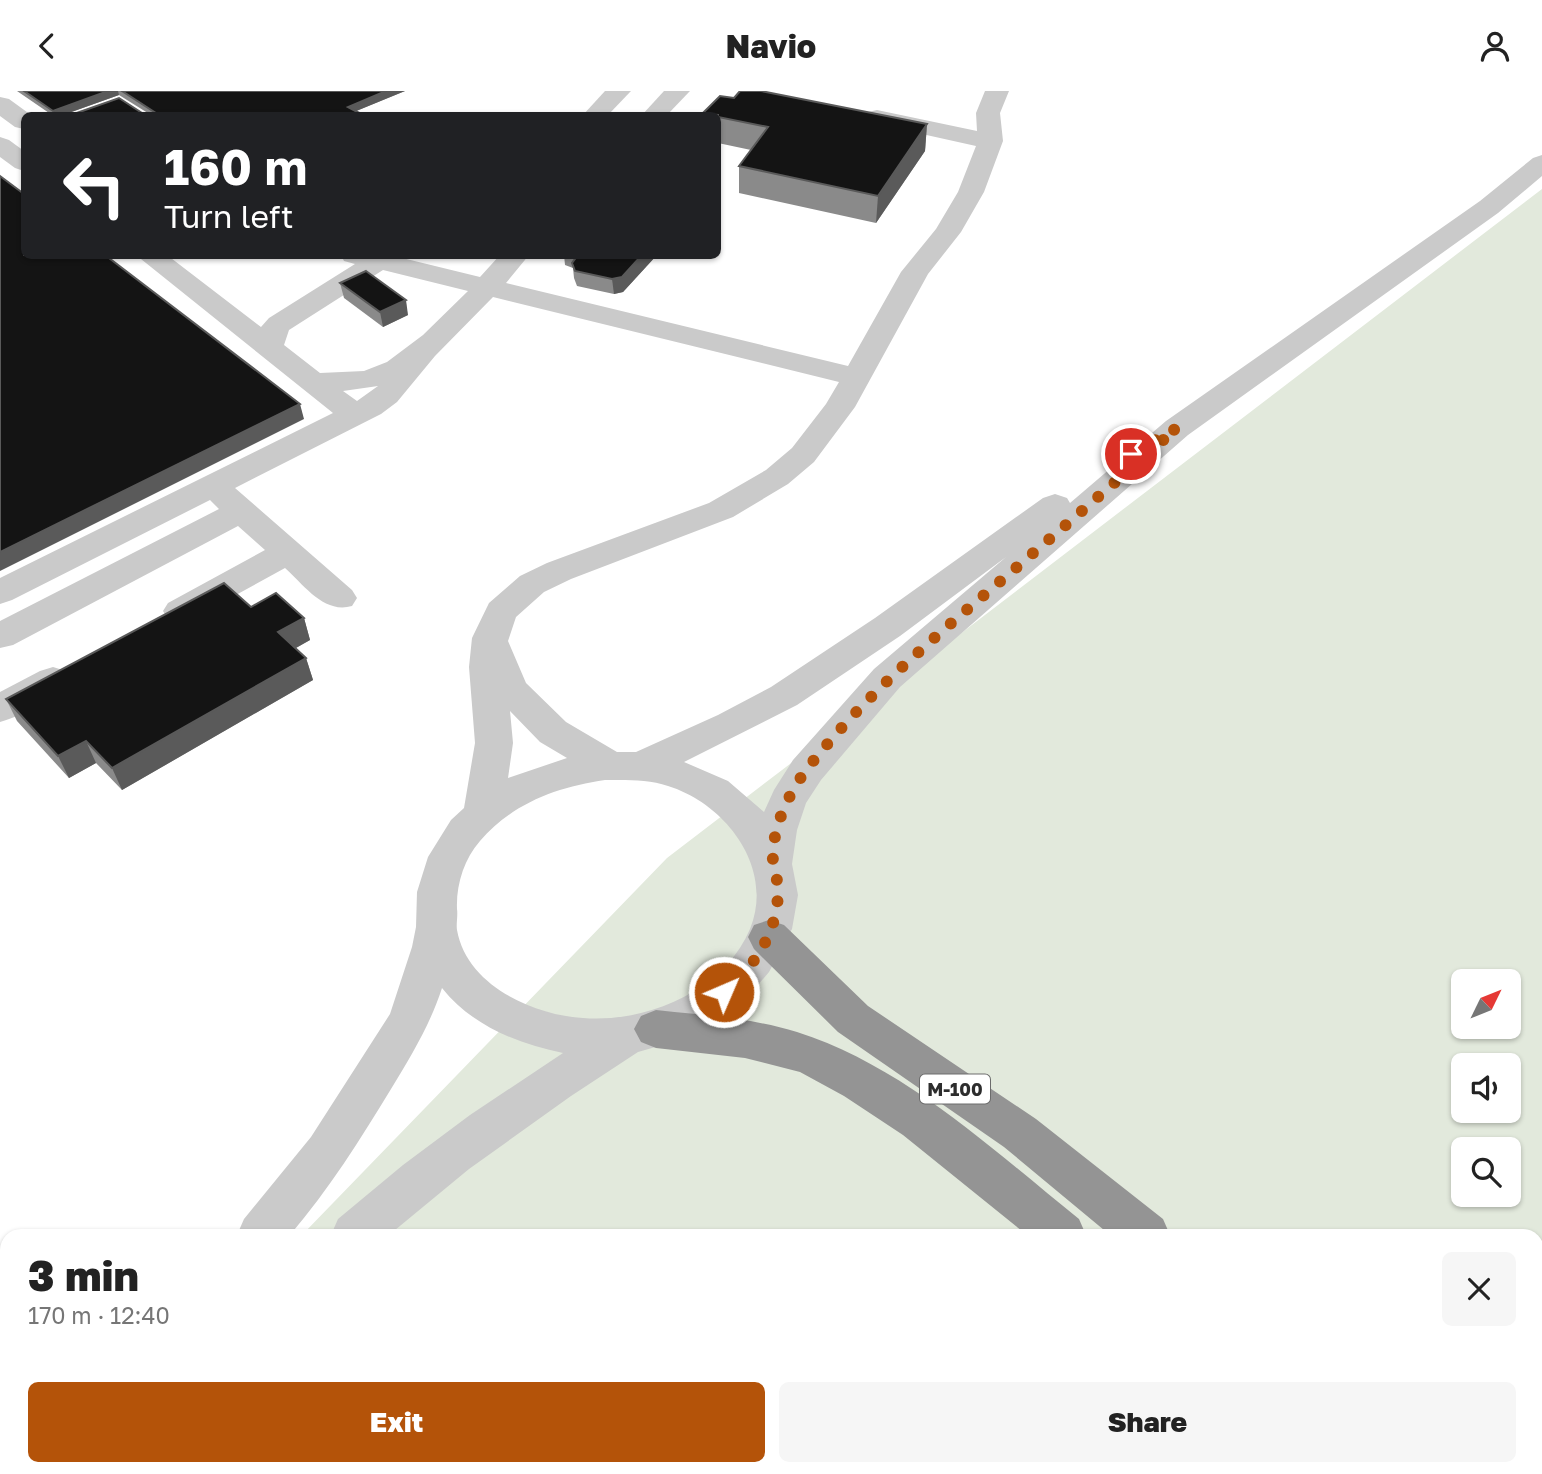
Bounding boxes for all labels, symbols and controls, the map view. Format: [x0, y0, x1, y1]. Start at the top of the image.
icon: back [28, 27, 66, 65]
text: Navio [726, 27, 816, 65]
icon: person [1476, 27, 1514, 65]
text: 160 m [164, 137, 307, 196]
icon: left [49, 140, 140, 231]
text: Turn left [164, 197, 293, 235]
pin [1101, 424, 1161, 484]
icon: arrive [1112, 435, 1150, 473]
position arrow [687, 955, 761, 1029]
north arrow [1451, 969, 1521, 1039]
map controls [1451, 969, 1521, 1207]
button: sound [1451, 1053, 1521, 1123]
road number: M-100 [920, 1075, 990, 1104]
button: search [1451, 1137, 1521, 1207]
text: 3 min [28, 1250, 139, 1300]
button: close [1442, 1252, 1516, 1326]
text: 170 m · 12:40 [28, 1301, 170, 1329]
button: Exit [28, 1382, 765, 1462]
button: Share [779, 1382, 1516, 1462]

